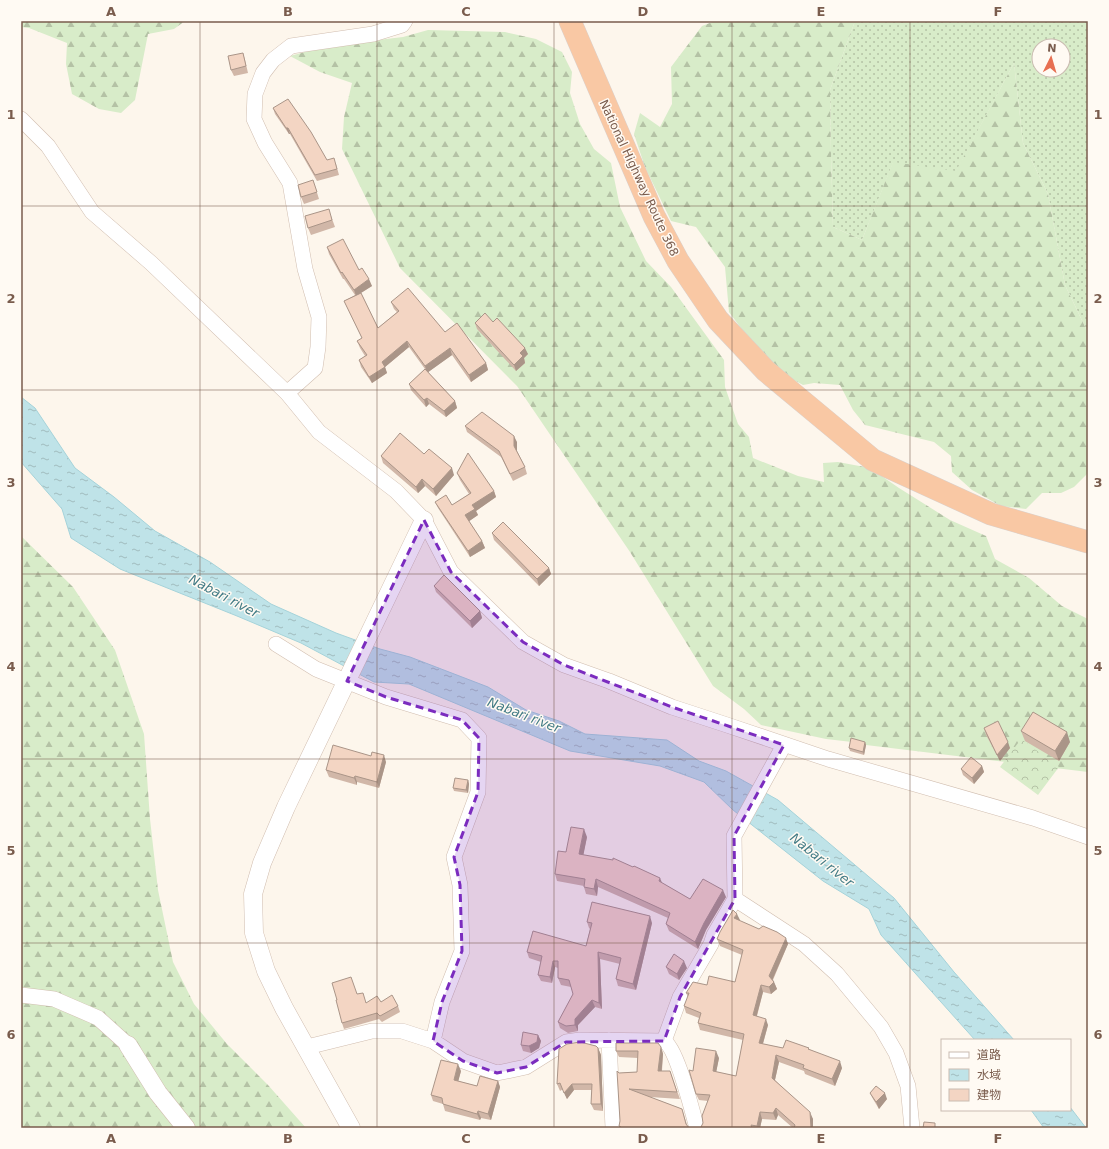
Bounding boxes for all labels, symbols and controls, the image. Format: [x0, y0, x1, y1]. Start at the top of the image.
text: A [106, 4, 116, 19]
text: B [283, 4, 293, 19]
text: C [461, 4, 471, 19]
text: D [638, 4, 649, 19]
text: E [817, 4, 825, 19]
text: F [994, 4, 1002, 19]
north arrow [1031, 38, 1071, 78]
text: N [1047, 42, 1057, 55]
street label: National Highway Route 368 [597, 98, 681, 258]
text: 1 [6, 107, 16, 122]
text: 1 [1093, 107, 1103, 122]
text: 2 [6, 291, 16, 306]
text: 2 [1093, 291, 1103, 306]
text: 3 [6, 475, 16, 490]
text: 3 [1093, 475, 1103, 490]
water label: Nabari river [186, 571, 263, 621]
text: 4 [6, 659, 16, 674]
text: 4 [1093, 659, 1103, 674]
water label: Nabari river [485, 694, 564, 736]
water label: Nabari river [787, 830, 858, 891]
text: 5 [6, 843, 16, 858]
text: 5 [1093, 843, 1103, 858]
text: 6 [6, 1027, 16, 1042]
text: 6 [1093, 1027, 1103, 1042]
legend [941, 1039, 1071, 1111]
text: 道路 [977, 1048, 1001, 1062]
text: 水域 [977, 1068, 1001, 1082]
text: 建物 [977, 1088, 1001, 1102]
text: A [106, 1131, 116, 1146]
text: B [283, 1131, 293, 1146]
text: C [461, 1131, 471, 1146]
text: D [638, 1131, 649, 1146]
text: E [817, 1131, 825, 1146]
text: F [994, 1131, 1002, 1146]

